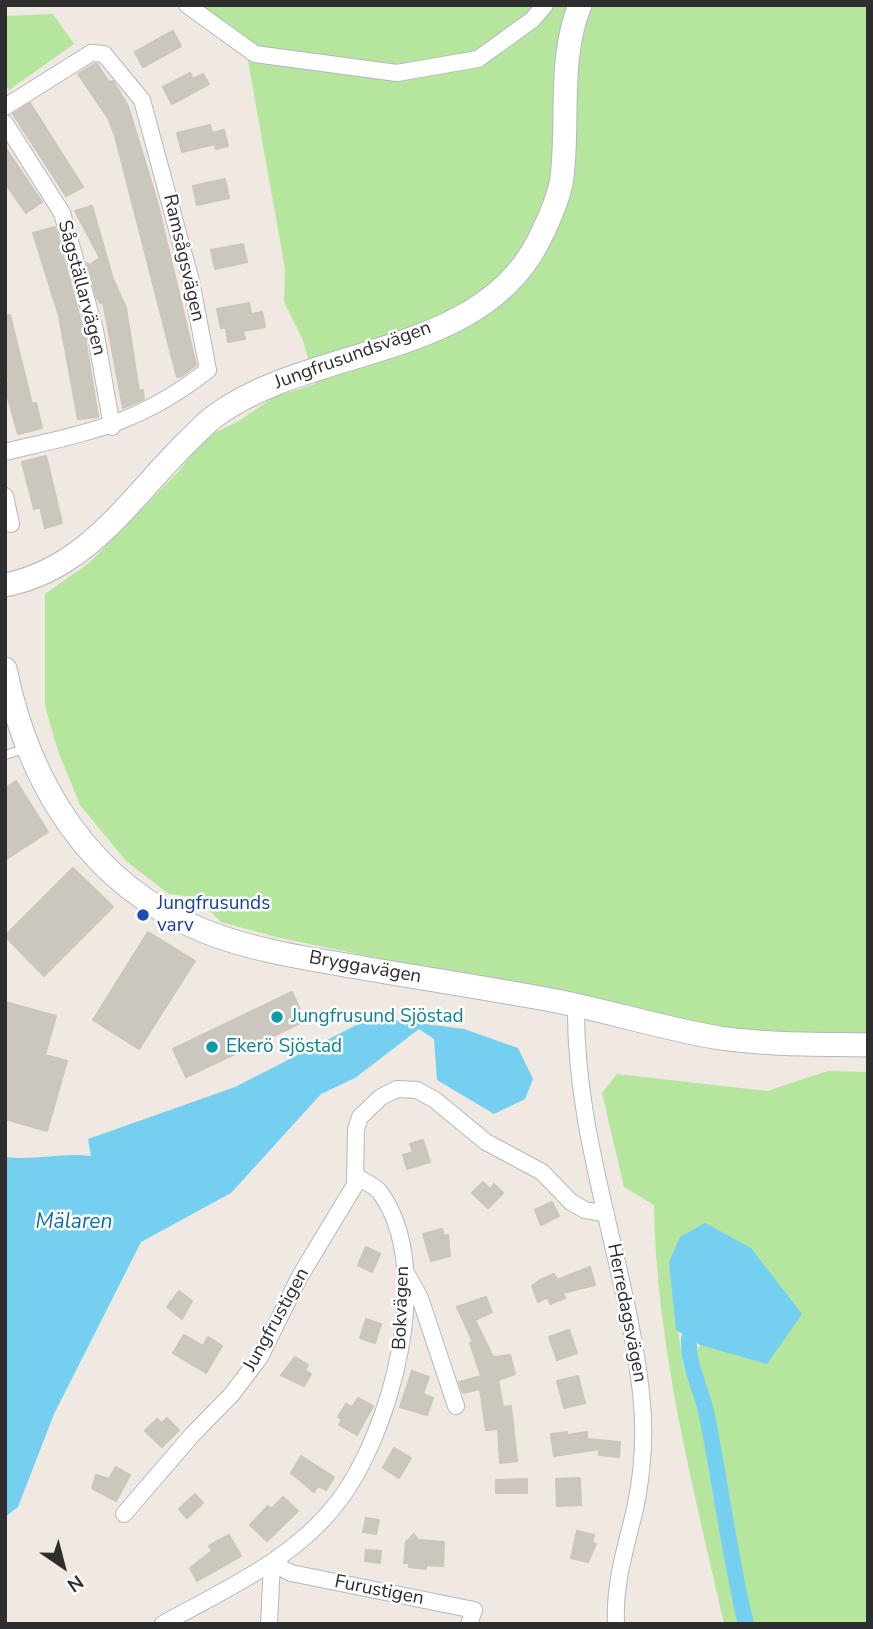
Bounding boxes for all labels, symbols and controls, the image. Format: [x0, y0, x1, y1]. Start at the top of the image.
street label: Ramsågsvägen [157, 192, 209, 324]
street label: Sågställarvägen [52, 218, 110, 358]
street label: Jungfrusundsvägen [272, 317, 434, 395]
place label: Jungfrusunds varv [157, 893, 270, 937]
marker: Jungfrusunds varv [135, 907, 151, 923]
street label: Bryggavägen [307, 947, 423, 989]
place label: Jungfrusund Sjöstad [291, 1006, 464, 1028]
marker: Jungfrusund Sjöstad [269, 1009, 285, 1025]
place label: Ekerö Sjöstad [226, 1036, 342, 1058]
marker: Ekerö Sjöstad [204, 1039, 220, 1055]
water label: Mälaren [36, 1210, 112, 1236]
street label: Herredagsvägen [601, 1242, 651, 1384]
street label: Jungfrustigen [239, 1264, 315, 1376]
street label: Bokvägen [389, 1265, 415, 1351]
north arrow [28, 1531, 98, 1601]
text: N [62, 1568, 88, 1598]
street label: Furustigen [332, 1571, 426, 1611]

